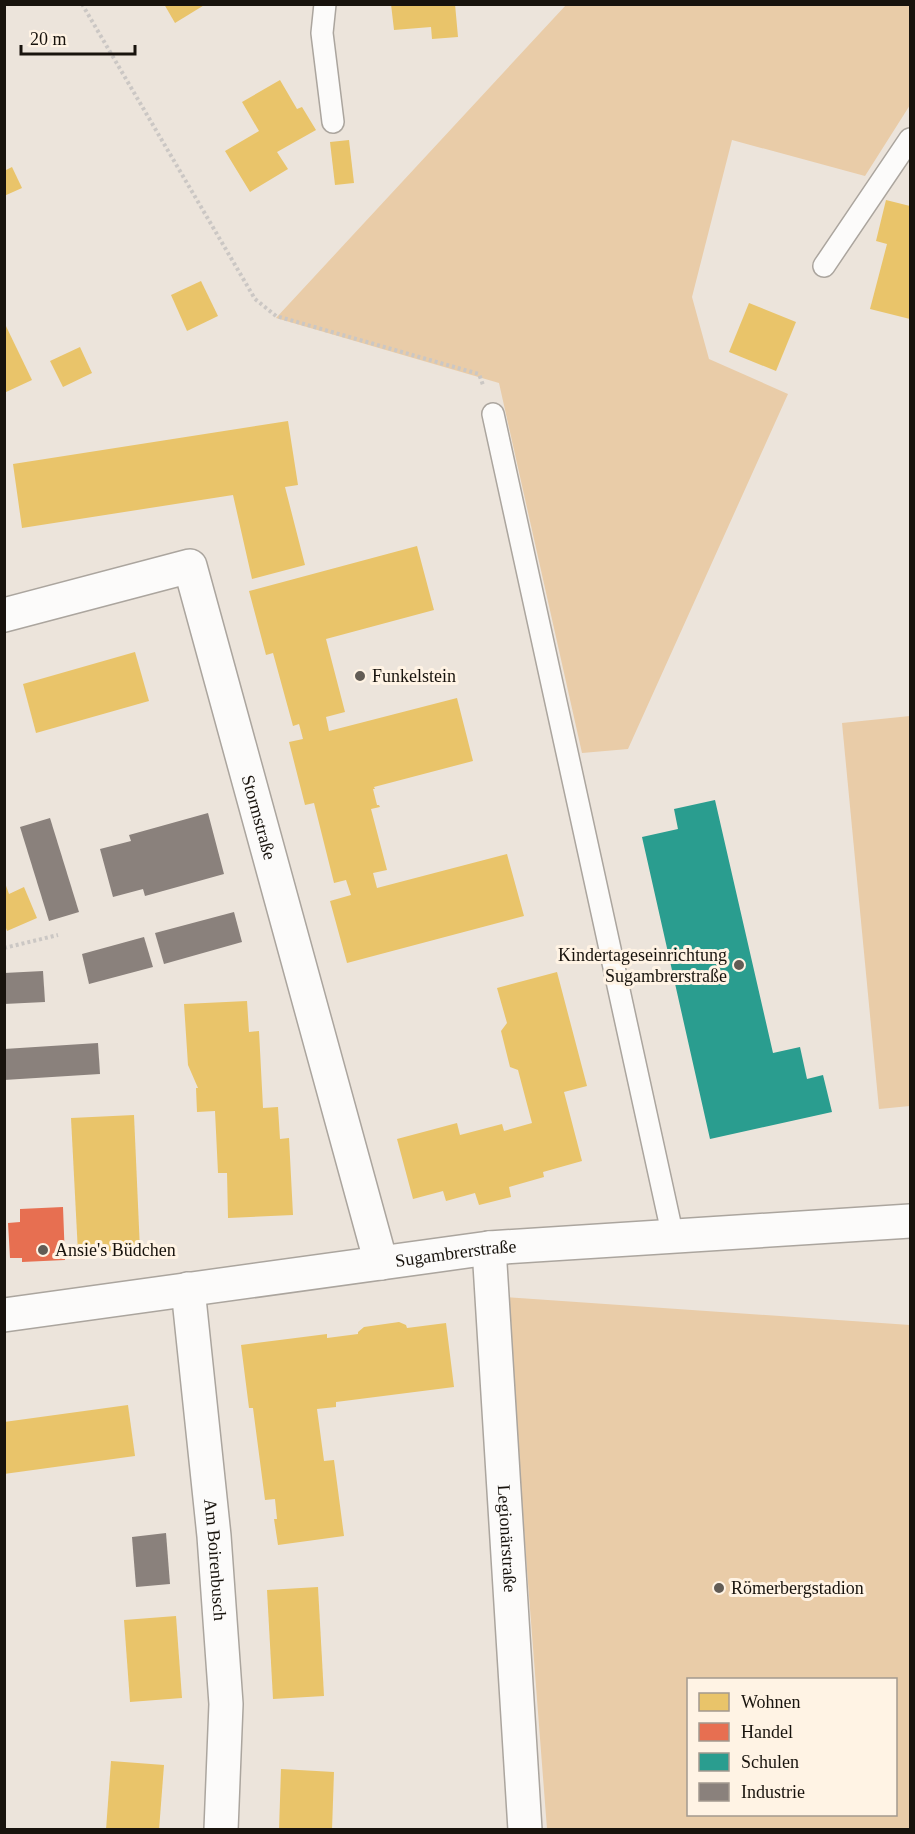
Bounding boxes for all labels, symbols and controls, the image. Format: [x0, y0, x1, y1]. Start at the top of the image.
scale bar [21, 18, 135, 56]
text: 20 m [30, 29, 67, 49]
place label: Funkelstein [372, 666, 456, 686]
marker: Funkelstein [353, 669, 367, 683]
street label: Stormstraße [238, 773, 280, 862]
place label: Kindertageseinrichtung Sugambrerstraße [558, 945, 727, 986]
marker: Kindertageseinrichtung Sugambrerstraße [732, 958, 746, 972]
street label: Sugambrerstraße [394, 1236, 517, 1271]
place label: Ansie's Büdchen [55, 1240, 176, 1260]
marker: Ansie's Büdchen [36, 1243, 50, 1257]
street label: Legionärstraße [494, 1484, 520, 1593]
street label: Am Boirenbusch [200, 1498, 230, 1621]
place label: Römerbergstadion [731, 1578, 864, 1598]
marker: Römerbergstadion [712, 1581, 726, 1595]
legend [687, 1678, 897, 1816]
text: Wohnen [741, 1692, 801, 1712]
text: Handel [741, 1722, 793, 1742]
text: Schulen [741, 1752, 799, 1772]
text: Industrie [741, 1782, 805, 1802]

